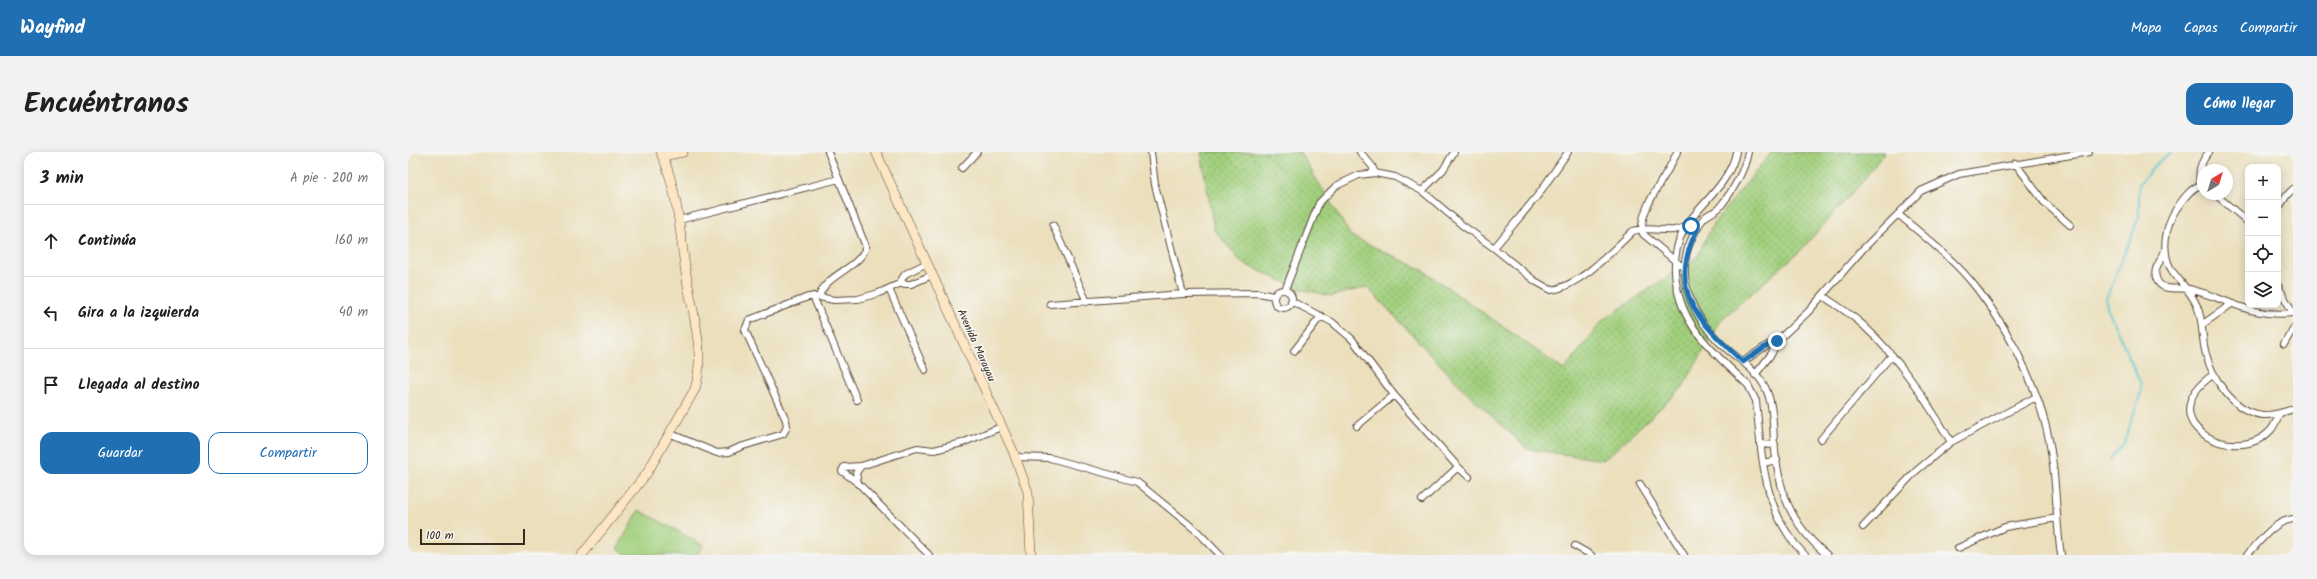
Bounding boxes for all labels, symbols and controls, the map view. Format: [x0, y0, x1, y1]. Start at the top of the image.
text: Wayfind [20, 13, 85, 43]
text: Mapa [2131, 17, 2162, 39]
text: Capas [2184, 17, 2218, 39]
text: Compartir [2240, 17, 2297, 39]
text: Encuéntranos [24, 82, 189, 127]
button: Cómo llegar [2186, 83, 2293, 125]
north arrow [2197, 164, 2233, 200]
map controls [2245, 164, 2281, 308]
button: + [2245, 164, 2281, 200]
text: 3 min [40, 165, 84, 192]
text: A pie · 200 m [290, 168, 368, 189]
button: − [2245, 200, 2281, 236]
route start [1682, 217, 1700, 235]
text: Continúa [78, 229, 136, 253]
icon: ahead [40, 230, 62, 252]
text: 160 m [335, 230, 368, 251]
button: locate [2245, 236, 2281, 272]
button: layers [2245, 272, 2281, 308]
text: Gira a la izquierda [78, 301, 199, 325]
icon: left [40, 302, 62, 324]
text: 40 m [339, 302, 368, 323]
street label: Avenida Marayau [952, 306, 1000, 385]
route end [1768, 332, 1786, 350]
text: Llegada al destino [78, 373, 200, 397]
icon: arrive [40, 374, 62, 396]
button: Guardar [40, 432, 200, 474]
button: Compartir [208, 432, 368, 474]
scale bar [420, 527, 525, 546]
text: 100 m [426, 527, 454, 545]

